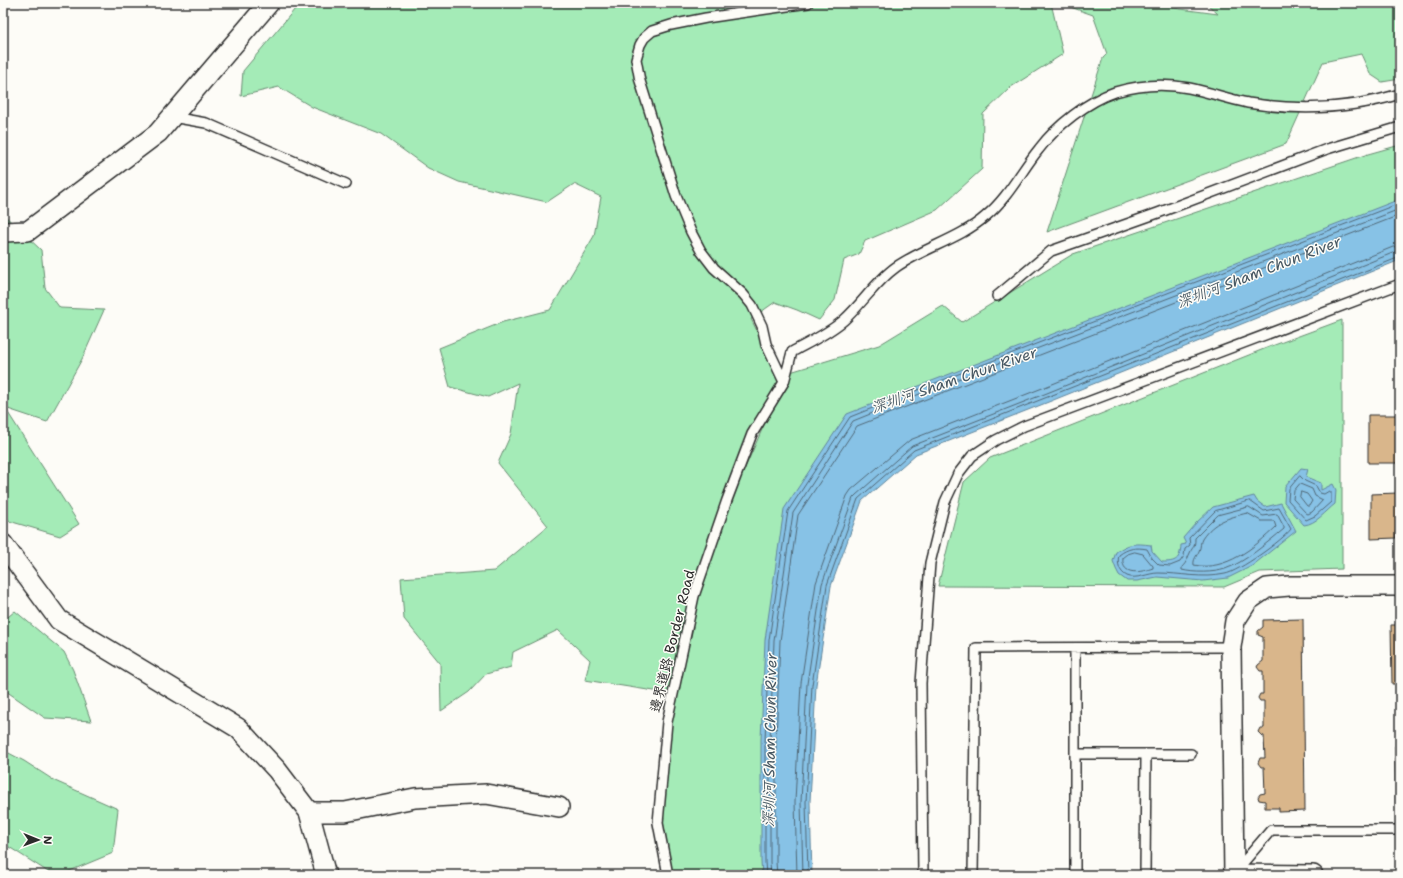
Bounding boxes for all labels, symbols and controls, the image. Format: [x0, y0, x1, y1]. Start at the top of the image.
water label: 深圳河 Sham Chun River [1174, 231, 1345, 313]
water label: 深圳河 Sham Chun River [868, 342, 1041, 418]
street label: 邊界道路 Border Road [646, 568, 698, 714]
water label: 深圳河 Sham Chun River [758, 652, 782, 827]
north arrow [18, 820, 58, 860]
text: N [40, 836, 55, 845]

